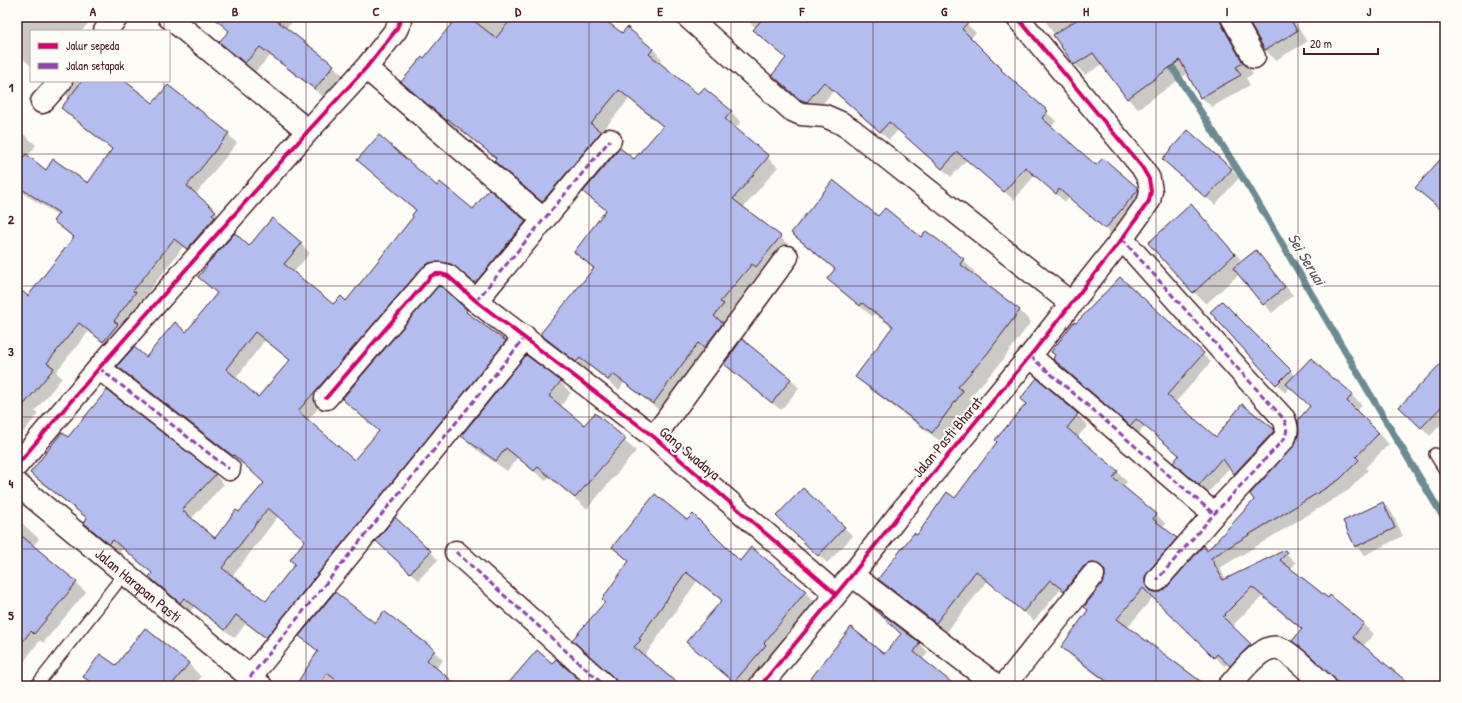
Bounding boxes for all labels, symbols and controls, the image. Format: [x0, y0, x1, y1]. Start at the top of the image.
text: A [90, 2, 97, 20]
text: B [232, 2, 239, 20]
text: C [372, 2, 380, 20]
text: D [515, 2, 522, 20]
text: E [657, 2, 663, 20]
text: F [799, 2, 806, 20]
text: G [941, 2, 948, 20]
text: H [1083, 2, 1089, 20]
text: I [1225, 2, 1229, 20]
text: J [1367, 2, 1372, 20]
legend [30, 30, 170, 82]
scale bar [1304, 30, 1378, 56]
text: 20 m [1310, 35, 1332, 52]
text: Jalur sepeda [66, 37, 120, 54]
text: Jalan setapak [66, 57, 124, 74]
text: 1 [9, 78, 14, 96]
text: 2 [8, 210, 15, 228]
water label: Sei Seruai [1283, 229, 1332, 290]
text: 3 [8, 342, 14, 360]
street label: Jalan Pasti Bharat [907, 392, 987, 482]
street label: Gang Swadaya [655, 421, 725, 485]
text: 4 [9, 474, 14, 492]
street label: Jalan Harapan Pasti [91, 543, 186, 627]
text: 5 [8, 606, 14, 624]

